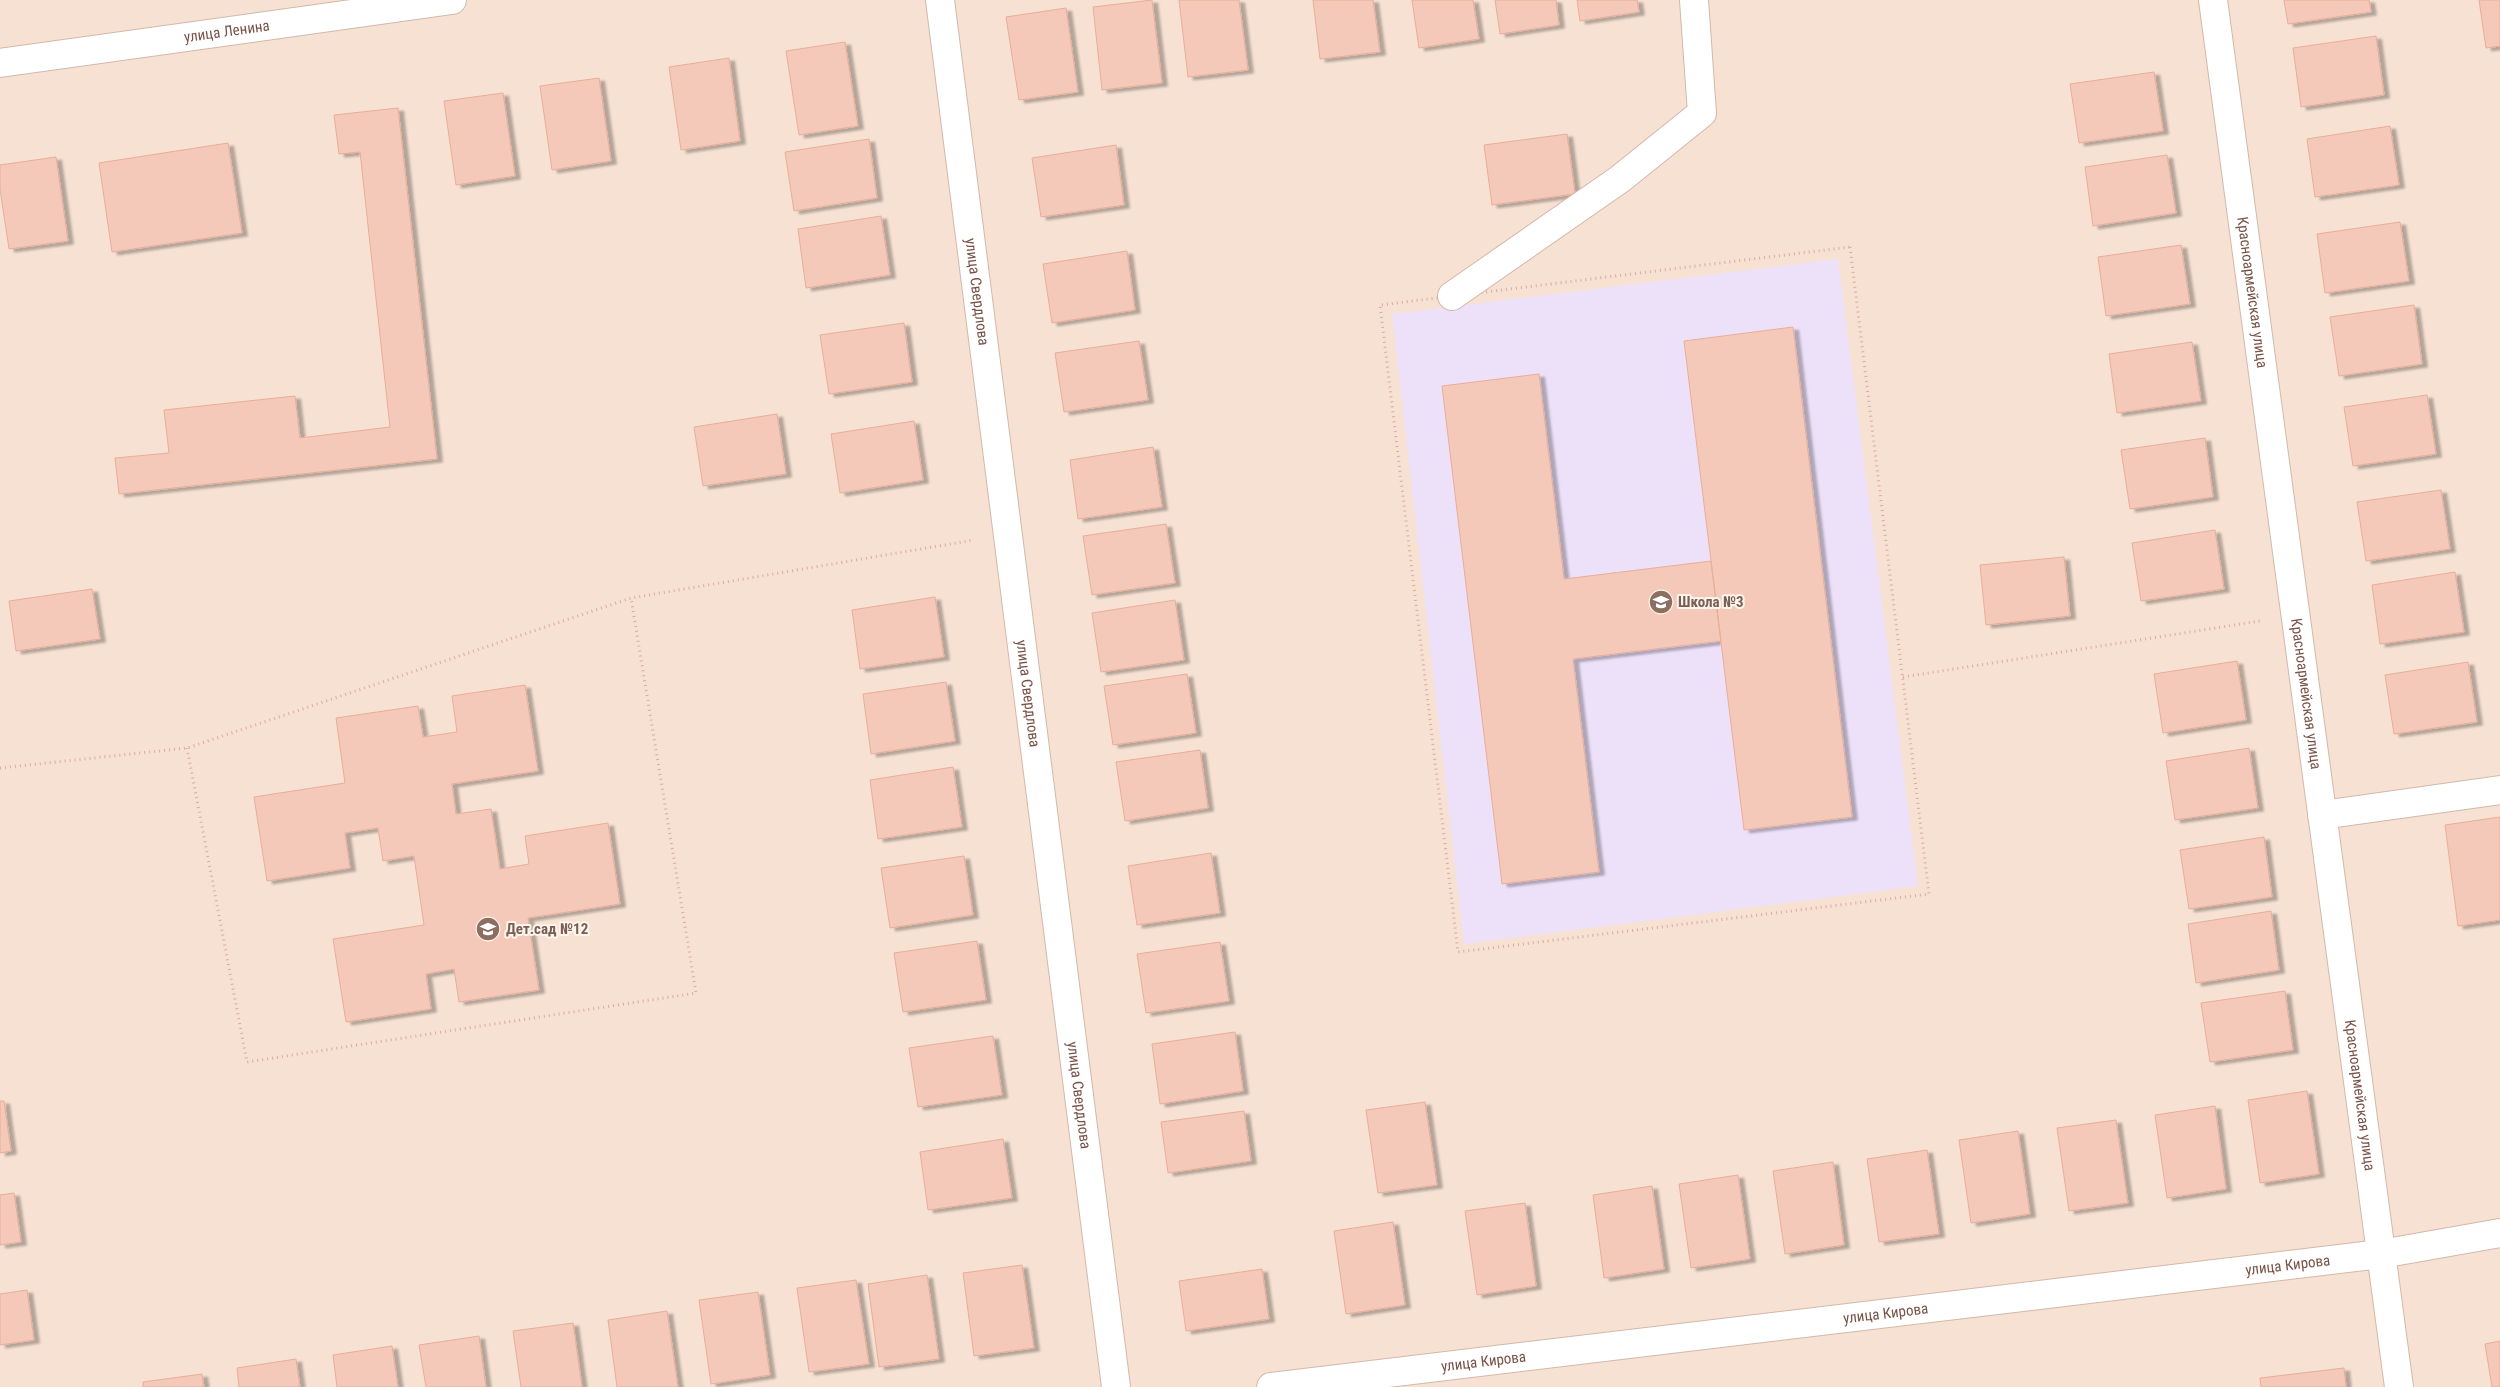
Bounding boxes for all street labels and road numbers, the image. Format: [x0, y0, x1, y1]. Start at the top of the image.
street label: улица Ленина [183, 17, 271, 46]
street label: Красноармейская улица [2233, 216, 2271, 369]
street label: улица Свердлова [961, 237, 993, 346]
street label: Красноармейская улица [2287, 617, 2325, 770]
street label: улица Свердлова [1012, 639, 1044, 748]
street label: Красноармейская улица [2341, 1019, 2379, 1172]
street label: улица Свердлова [1063, 1040, 1095, 1150]
street label: улица Кирова [2244, 1251, 2331, 1279]
street label: улица Кирова [1842, 1299, 1929, 1327]
street label: улица Кирова [1440, 1348, 1527, 1376]

